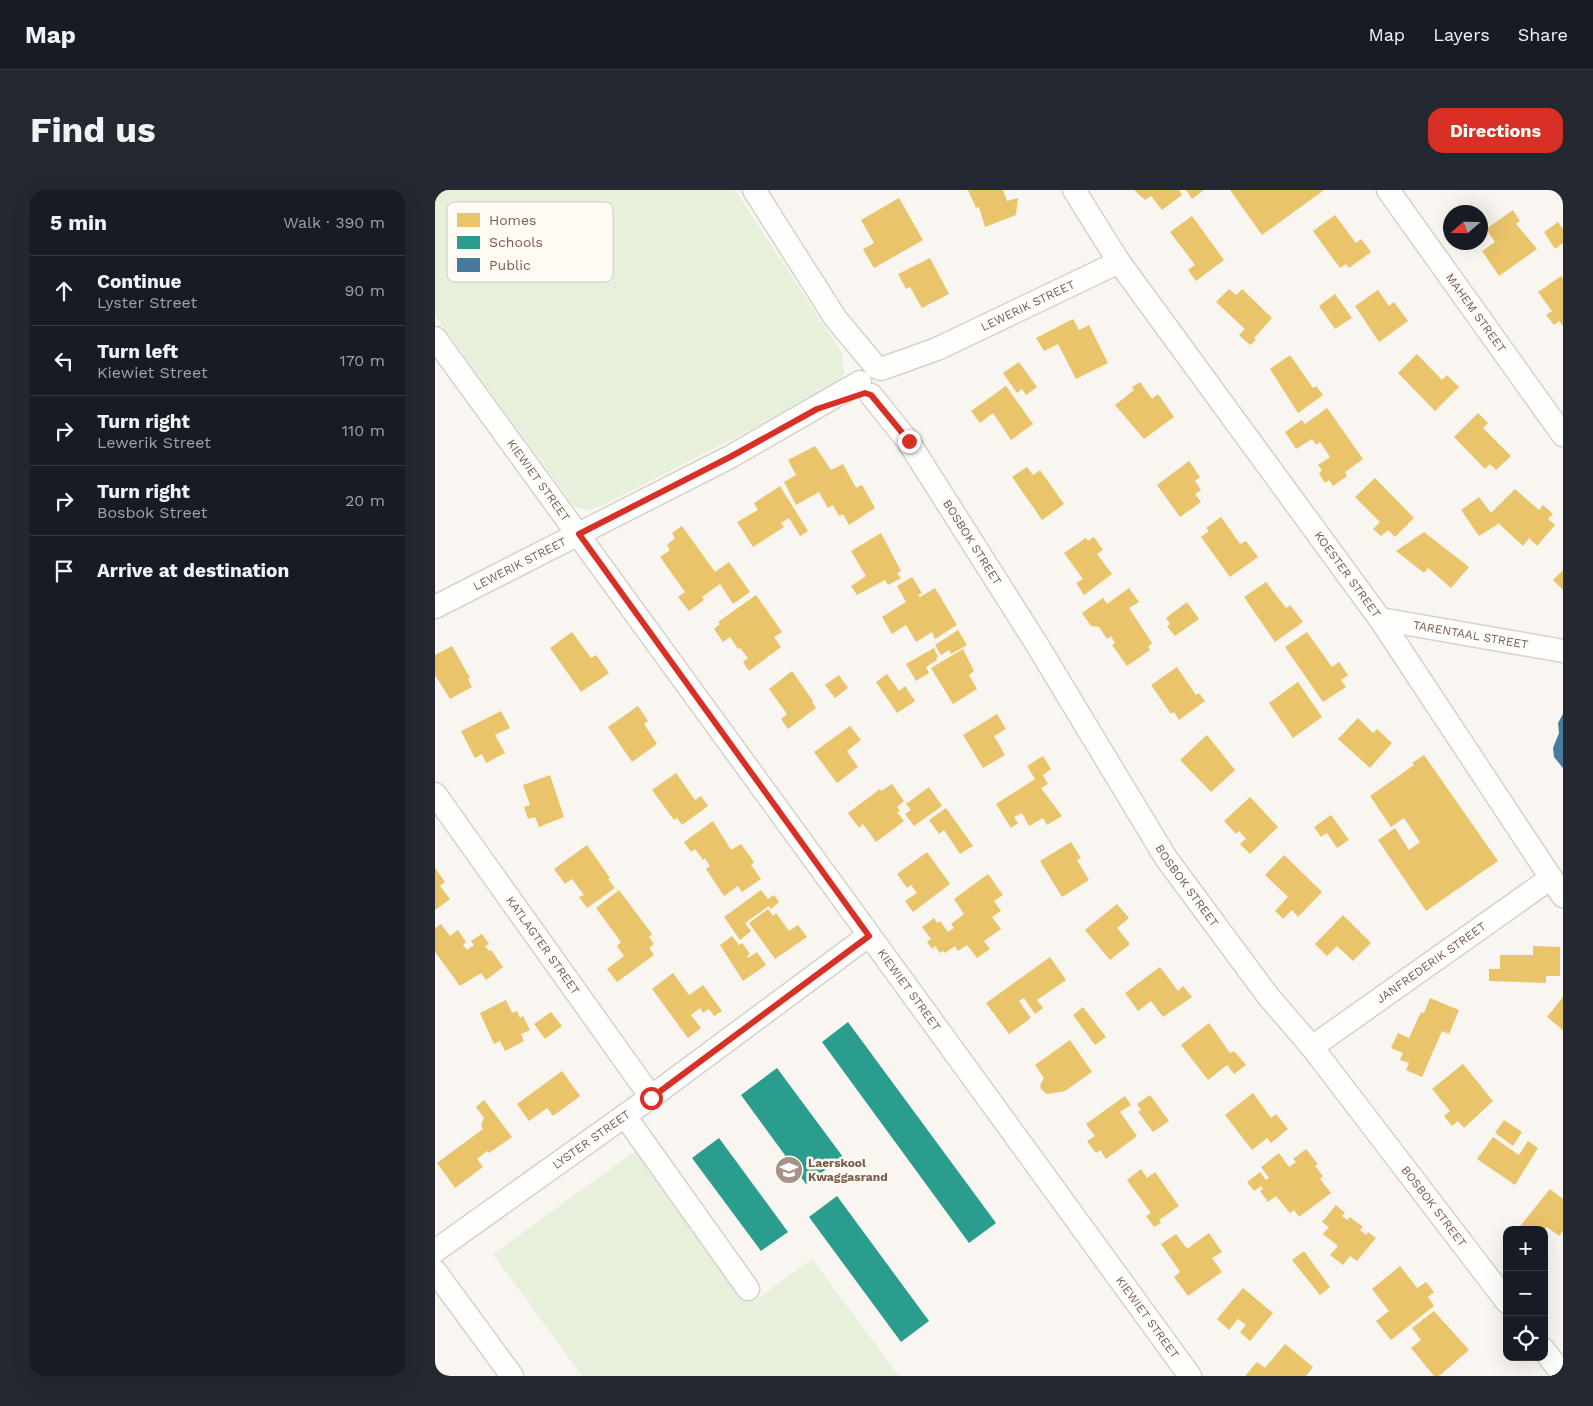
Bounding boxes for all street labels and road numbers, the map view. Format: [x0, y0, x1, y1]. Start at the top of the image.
street label: MAHEM STREET [1443, 271, 1509, 355]
street label: LEWERIK STREET [978, 277, 1077, 334]
street label: KIEWIET STREET [504, 437, 573, 524]
street label: BOSBOK STREET [940, 497, 1004, 588]
street label: KOESTER STREET [1311, 529, 1384, 620]
street label: LEWERIK STREET [471, 534, 569, 593]
street label: TARENTAAL STREET [1412, 618, 1529, 652]
street label: BOSBOK STREET [1152, 842, 1221, 929]
street label: KATLAGTER STREET [503, 894, 583, 997]
street label: JANFREDERIK STREET [1374, 919, 1489, 1006]
street label: KIEWIET STREET [875, 946, 944, 1034]
street label: LYSTER STREET [550, 1107, 633, 1172]
street label: BOSBOK STREET [1398, 1163, 1469, 1250]
street label: KIEWIET STREET [1113, 1274, 1182, 1361]

